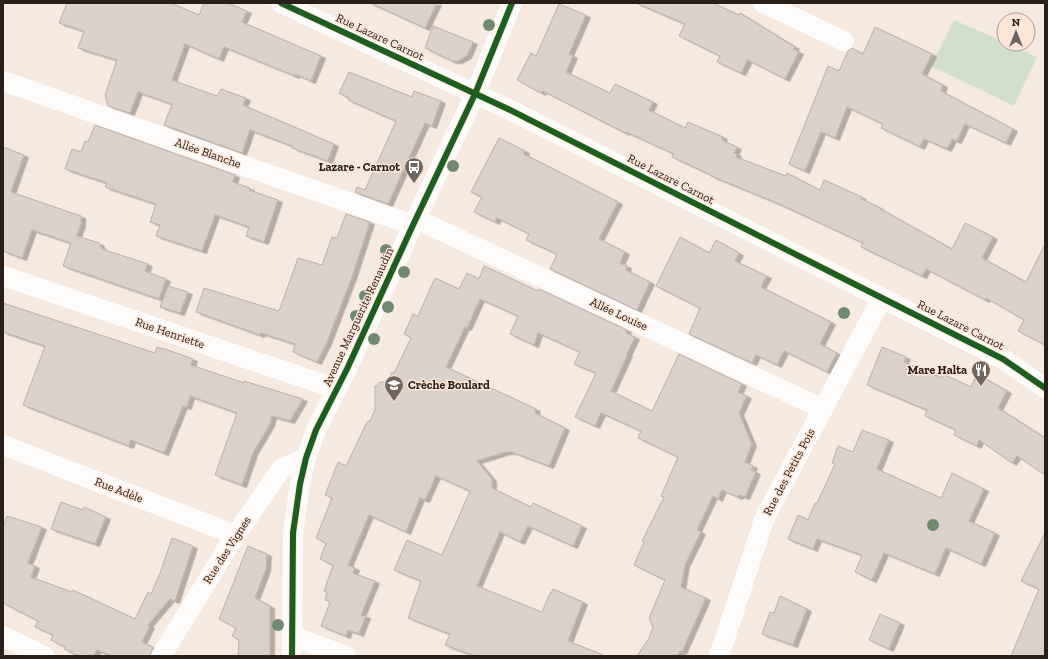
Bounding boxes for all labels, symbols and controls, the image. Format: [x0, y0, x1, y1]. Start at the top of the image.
street label: Rue Lazare Carnot [334, 10, 427, 64]
north arrow [996, 12, 1036, 52]
text: N [1012, 16, 1021, 29]
street label: Allée Blanche [173, 135, 243, 171]
street label: Rue Lazare Carnot [625, 151, 717, 207]
bus stop icon: Lazare - Carnot [403, 156, 425, 184]
place label: Lazare - Carnot [319, 160, 400, 174]
street label: Avenue Marguerite Renaudin [320, 245, 396, 389]
street label: Allée Louise [588, 295, 650, 334]
street label: Rue Lazare Carnot [915, 297, 1007, 353]
street label: Rue Henriette [133, 315, 207, 352]
restaurant icon: Mare Halta [970, 359, 992, 387]
place label: Mare Halta [908, 363, 967, 377]
school or university icon: Crèche Boulard [383, 374, 405, 402]
place label: Crèche Boulard [408, 378, 490, 392]
street label: Rue des Petits Pois [760, 426, 818, 518]
street label: Rue Adèle [93, 474, 146, 506]
street label: Rue des Vignes [200, 514, 254, 586]

